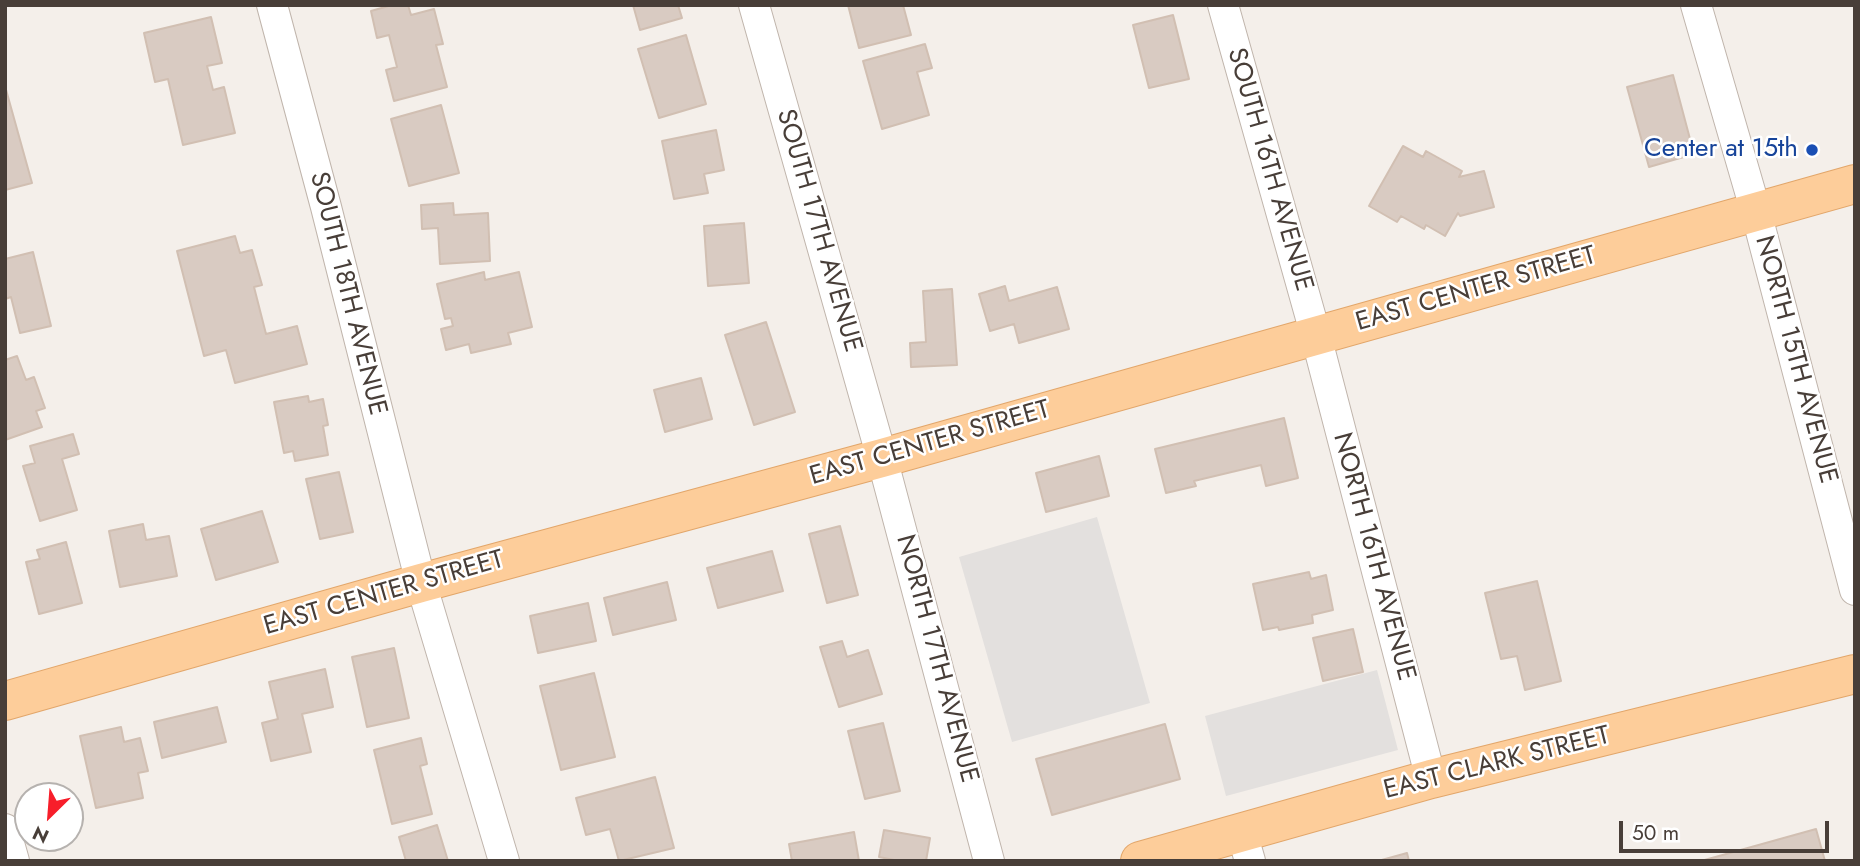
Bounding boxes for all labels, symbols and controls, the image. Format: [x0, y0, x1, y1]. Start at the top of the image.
street label: SOUTH 16TH AVENUE [1219, 45, 1319, 295]
street label: SOUTH 17TH AVENUE [768, 106, 868, 356]
place label: Center at 15th [1644, 134, 1798, 166]
marker: Center at 15th [1804, 142, 1820, 158]
street label: SOUTH 18TH AVENUE [302, 169, 392, 419]
street label: NORTH 15TH AVENUE [1747, 233, 1843, 487]
street label: EAST CENTER STREET [1352, 241, 1600, 339]
street label: EAST CENTER STREET [806, 395, 1054, 493]
street label: NORTH 16TH AVENUE [1325, 430, 1421, 684]
street label: NORTH 17TH AVENUE [888, 532, 984, 786]
street label: EAST CENTER STREET [260, 545, 508, 643]
street label: EAST CLARK STREET [1381, 721, 1613, 807]
north arrow [14, 782, 84, 852]
scale bar [1622, 806, 1832, 850]
text: 50 m [1632, 818, 1679, 848]
text: N [28, 819, 53, 850]

